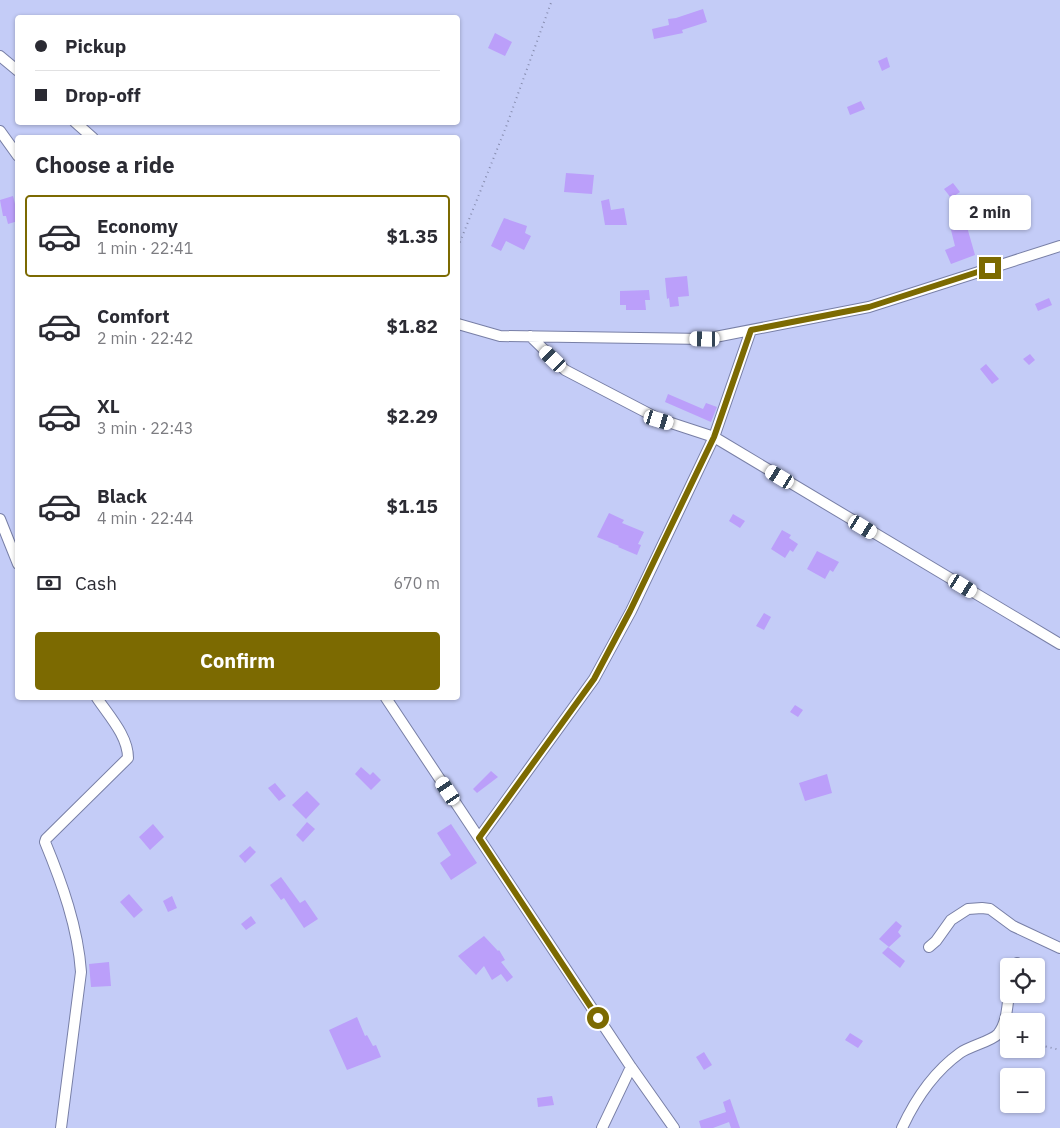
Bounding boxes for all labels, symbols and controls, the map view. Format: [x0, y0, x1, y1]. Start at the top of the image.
text: Pickup [65, 34, 126, 58]
text: Drop-off [65, 83, 141, 107]
text: Choose a ride [35, 150, 175, 179]
callout: 2 min [949, 196, 1031, 230]
text: 2 min [969, 202, 1011, 222]
icon: car [37, 214, 82, 259]
text: Economy [97, 214, 178, 238]
text: $1.35 [386, 224, 438, 248]
text: 1 min · 22:41 [97, 238, 193, 258]
route end [979, 257, 1001, 279]
icon: car [37, 304, 82, 349]
text: Comfort [97, 304, 170, 328]
text: $1.82 [386, 314, 438, 338]
text: 2 min · 22:42 [97, 328, 193, 348]
car [689, 331, 720, 347]
car [536, 343, 569, 375]
icon: car [37, 394, 82, 439]
text: XL [97, 394, 120, 418]
text: $2.29 [386, 404, 438, 428]
car [642, 408, 675, 432]
text: 3 min · 22:43 [97, 418, 193, 438]
car [763, 463, 796, 491]
icon: car [37, 484, 82, 529]
text: Black [97, 484, 147, 508]
text: $1.15 [386, 494, 438, 518]
text: 4 min · 22:44 [97, 508, 193, 528]
car [846, 513, 879, 541]
icon: cash [35, 569, 63, 597]
text: Cash [75, 571, 117, 595]
car [946, 572, 979, 600]
text: 670 m [393, 573, 440, 593]
button: Confirm [35, 632, 440, 690]
car [433, 774, 462, 808]
map controls [1000, 958, 1045, 1113]
button: locate [1000, 958, 1045, 1003]
route start [587, 1007, 609, 1029]
button: + [1000, 1013, 1045, 1058]
button: − [1000, 1068, 1045, 1113]

